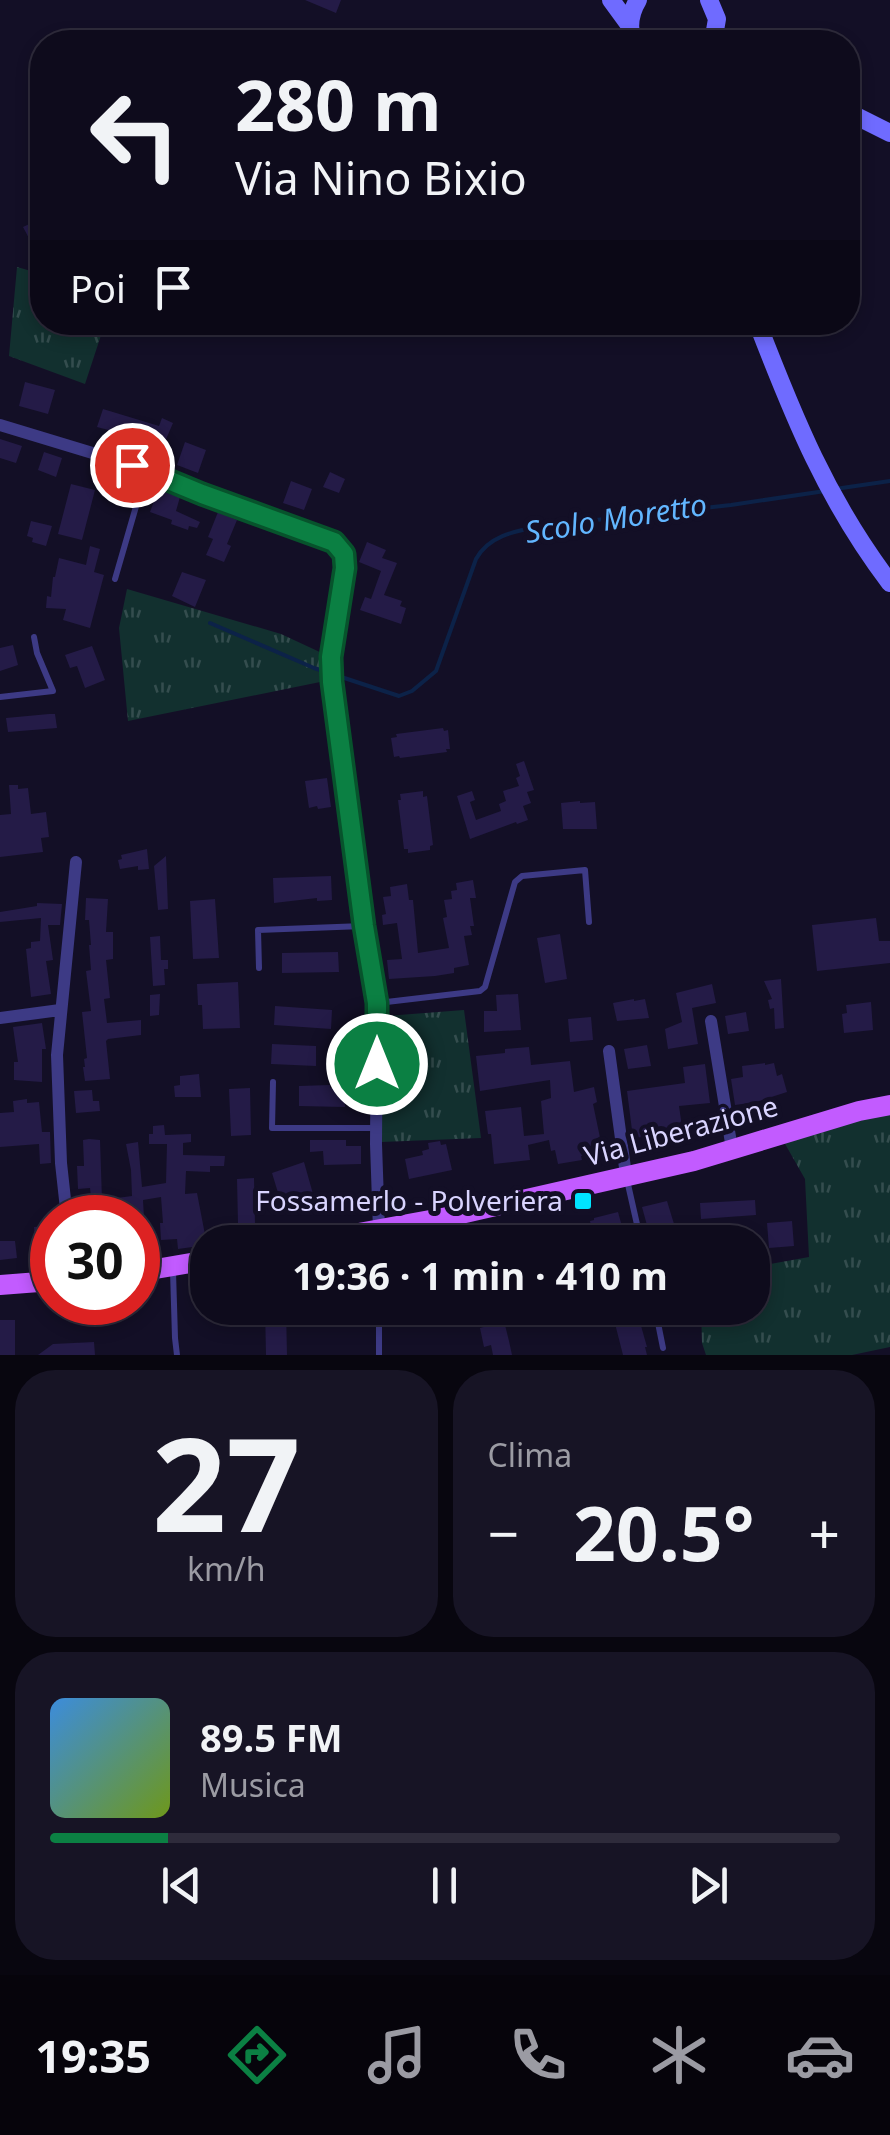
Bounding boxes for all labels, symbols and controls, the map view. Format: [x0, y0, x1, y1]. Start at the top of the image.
text: 280 m [235, 56, 442, 152]
icon: left [70, 70, 200, 200]
text: Via Nino Bixio [235, 147, 527, 208]
icon: arrive [146, 260, 201, 315]
text: Poi [70, 262, 126, 314]
pin [90, 423, 175, 508]
icon: arrive [105, 438, 160, 493]
water label: Scolo Moretto [522, 483, 710, 552]
position arrow [325, 1012, 429, 1116]
street label: Via Liberazione [580, 1086, 782, 1174]
place label: Fossamerlo - Polveriera [255, 1181, 563, 1219]
marker: Fossamerlo - Polveriera [572, 1190, 594, 1212]
speed limit sign: 30 [30, 1195, 160, 1325]
text: 19:36 · 1 min · 410 m [292, 1249, 668, 1301]
text: 27 [152, 1393, 301, 1570]
text: Clima [488, 1433, 572, 1476]
text: 20.5° [573, 1481, 755, 1583]
text: − [488, 1495, 519, 1570]
text: + [809, 1495, 840, 1570]
text: km/h [187, 1547, 266, 1590]
text: 89.5 FM [200, 1711, 342, 1763]
text: Musica [200, 1763, 306, 1806]
icon: previous [154, 1858, 209, 1913]
icon: pause [417, 1858, 472, 1913]
icon: next [681, 1858, 736, 1913]
icon: directions [222, 2020, 292, 2090]
icon: music [362, 2020, 432, 2090]
icon: phone [503, 2020, 573, 2090]
icon: climate [644, 2020, 714, 2090]
icon: car [785, 2020, 855, 2090]
text: 19:35 [35, 2025, 151, 2086]

